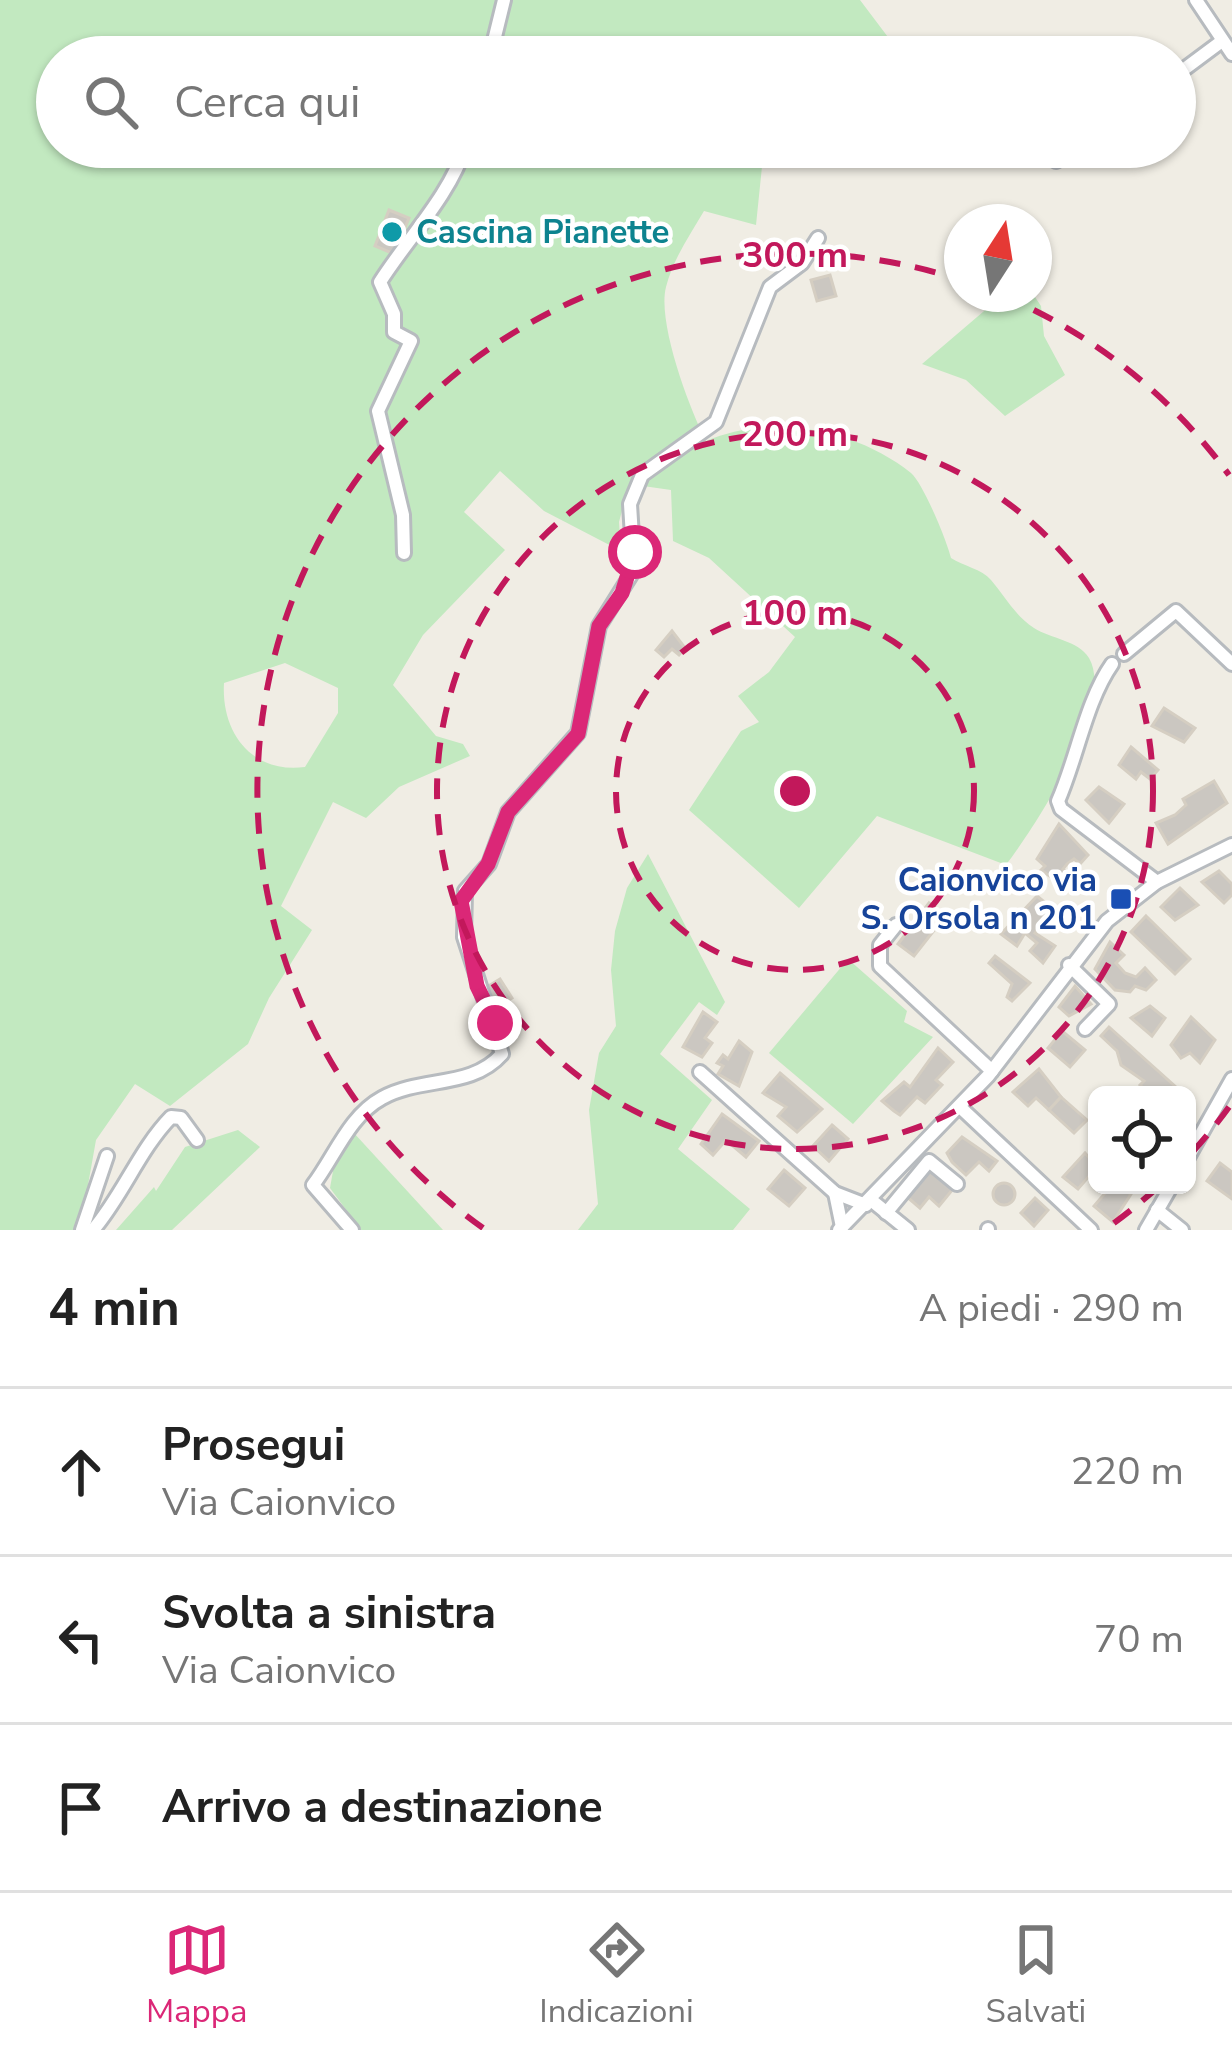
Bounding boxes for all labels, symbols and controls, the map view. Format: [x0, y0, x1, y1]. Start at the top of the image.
search box [36, 36, 1196, 168]
icon: search [78, 69, 144, 135]
text: Cerca qui [174, 72, 360, 133]
north arrow [944, 204, 1052, 312]
place label: Cascina Pianette [416, 210, 669, 255]
marker: Cascina Pianette [379, 219, 405, 245]
text: 300 m [742, 231, 848, 280]
text: 200 m [742, 410, 848, 459]
route start [608, 525, 662, 579]
text: 100 m [742, 589, 848, 638]
centre of rings [774, 770, 816, 812]
place label: Caionvico via S. Orsola n 201 [861, 858, 1097, 941]
marker: Caionvico via S. Orsola n 201 [1108, 886, 1134, 912]
route end [468, 996, 522, 1050]
map controls [1088, 1086, 1196, 1194]
button: locate [1088, 1086, 1196, 1194]
text: 4 min [48, 1273, 180, 1343]
text: A piedi · 290 m [919, 1282, 1184, 1335]
text: Prosegui [162, 1415, 345, 1476]
icon: ahead [48, 1439, 114, 1505]
text: 220 m [1070, 1445, 1184, 1498]
text: Via Caionvico [162, 1476, 396, 1529]
text: Svolta a sinistra [162, 1583, 496, 1644]
icon: left [48, 1607, 114, 1673]
text: 70 m [1094, 1613, 1184, 1666]
text: Via Caionvico [162, 1644, 396, 1697]
icon: arrive [48, 1775, 114, 1841]
text: Arrivo a destinazione [162, 1777, 603, 1838]
tab: Mappa [146, 1917, 248, 2034]
tab: Indicazioni [539, 1917, 694, 2034]
tab: Salvati [986, 1917, 1086, 2034]

